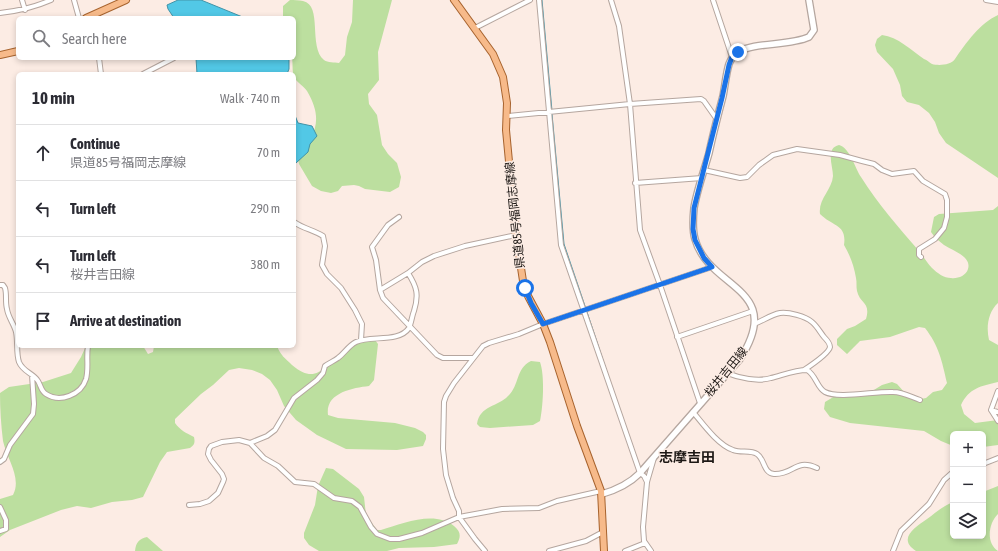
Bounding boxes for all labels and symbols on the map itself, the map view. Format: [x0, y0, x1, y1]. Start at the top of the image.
route end [729, 43, 747, 61]
street label: 県道85号福岡志摩線 [502, 161, 528, 269]
route start [516, 279, 534, 297]
street label: 桜井吉田線 [702, 344, 750, 400]
district label: 志摩吉田 [659, 449, 715, 465]

